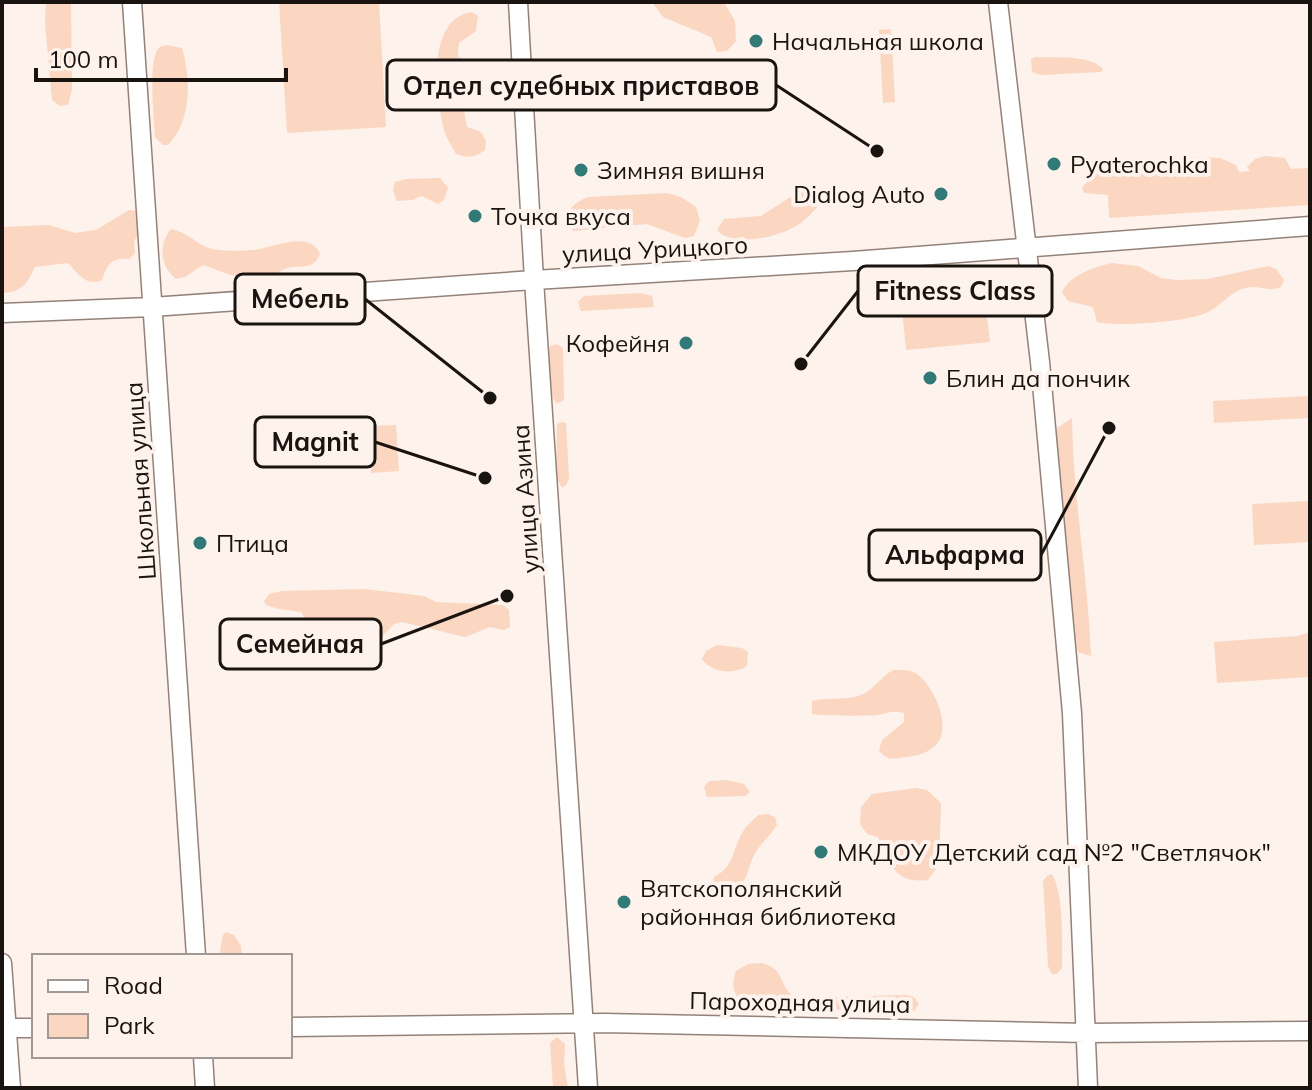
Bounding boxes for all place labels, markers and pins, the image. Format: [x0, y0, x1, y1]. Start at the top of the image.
place label: Начальная школа [772, 26, 984, 56]
marker: Начальная школа [747, 32, 765, 50]
callout: Отдел судебных приставов [387, 60, 776, 110]
place label: Pyaterochka [1070, 149, 1209, 179]
place label: Зимняя вишня [597, 155, 765, 185]
marker: Pyaterochka [1045, 155, 1063, 173]
marker: Зимняя вишня [572, 161, 590, 179]
place label: Dialog Auto [793, 179, 925, 209]
marker: Dialog Auto [932, 185, 950, 203]
place label: Точка вкуса [491, 201, 631, 231]
marker: Точка вкуса [466, 207, 484, 225]
callout: Fitness Class [858, 266, 1052, 316]
callout: Мебель [235, 274, 365, 324]
place label: Кофейня [566, 328, 670, 358]
marker: Кофейня [677, 334, 695, 352]
place label: Блин да пончик [946, 363, 1130, 393]
marker: Блин да пончик [921, 369, 939, 387]
callout: Magnit [255, 417, 375, 467]
place label: Птица [216, 528, 289, 558]
callout: Альфарма [869, 530, 1041, 580]
marker: Птица [191, 534, 209, 552]
callout: Семейная [220, 619, 381, 669]
place label: МКДОУ Детский сад №2 "Светлячок" [837, 837, 1271, 867]
marker: МКДОУ Детский сад №2 "Светлячок" [812, 843, 830, 861]
place label: Вятскополянский районная библиотека [640, 873, 896, 931]
marker: Вятскополянский районная библиотека [615, 893, 633, 911]

